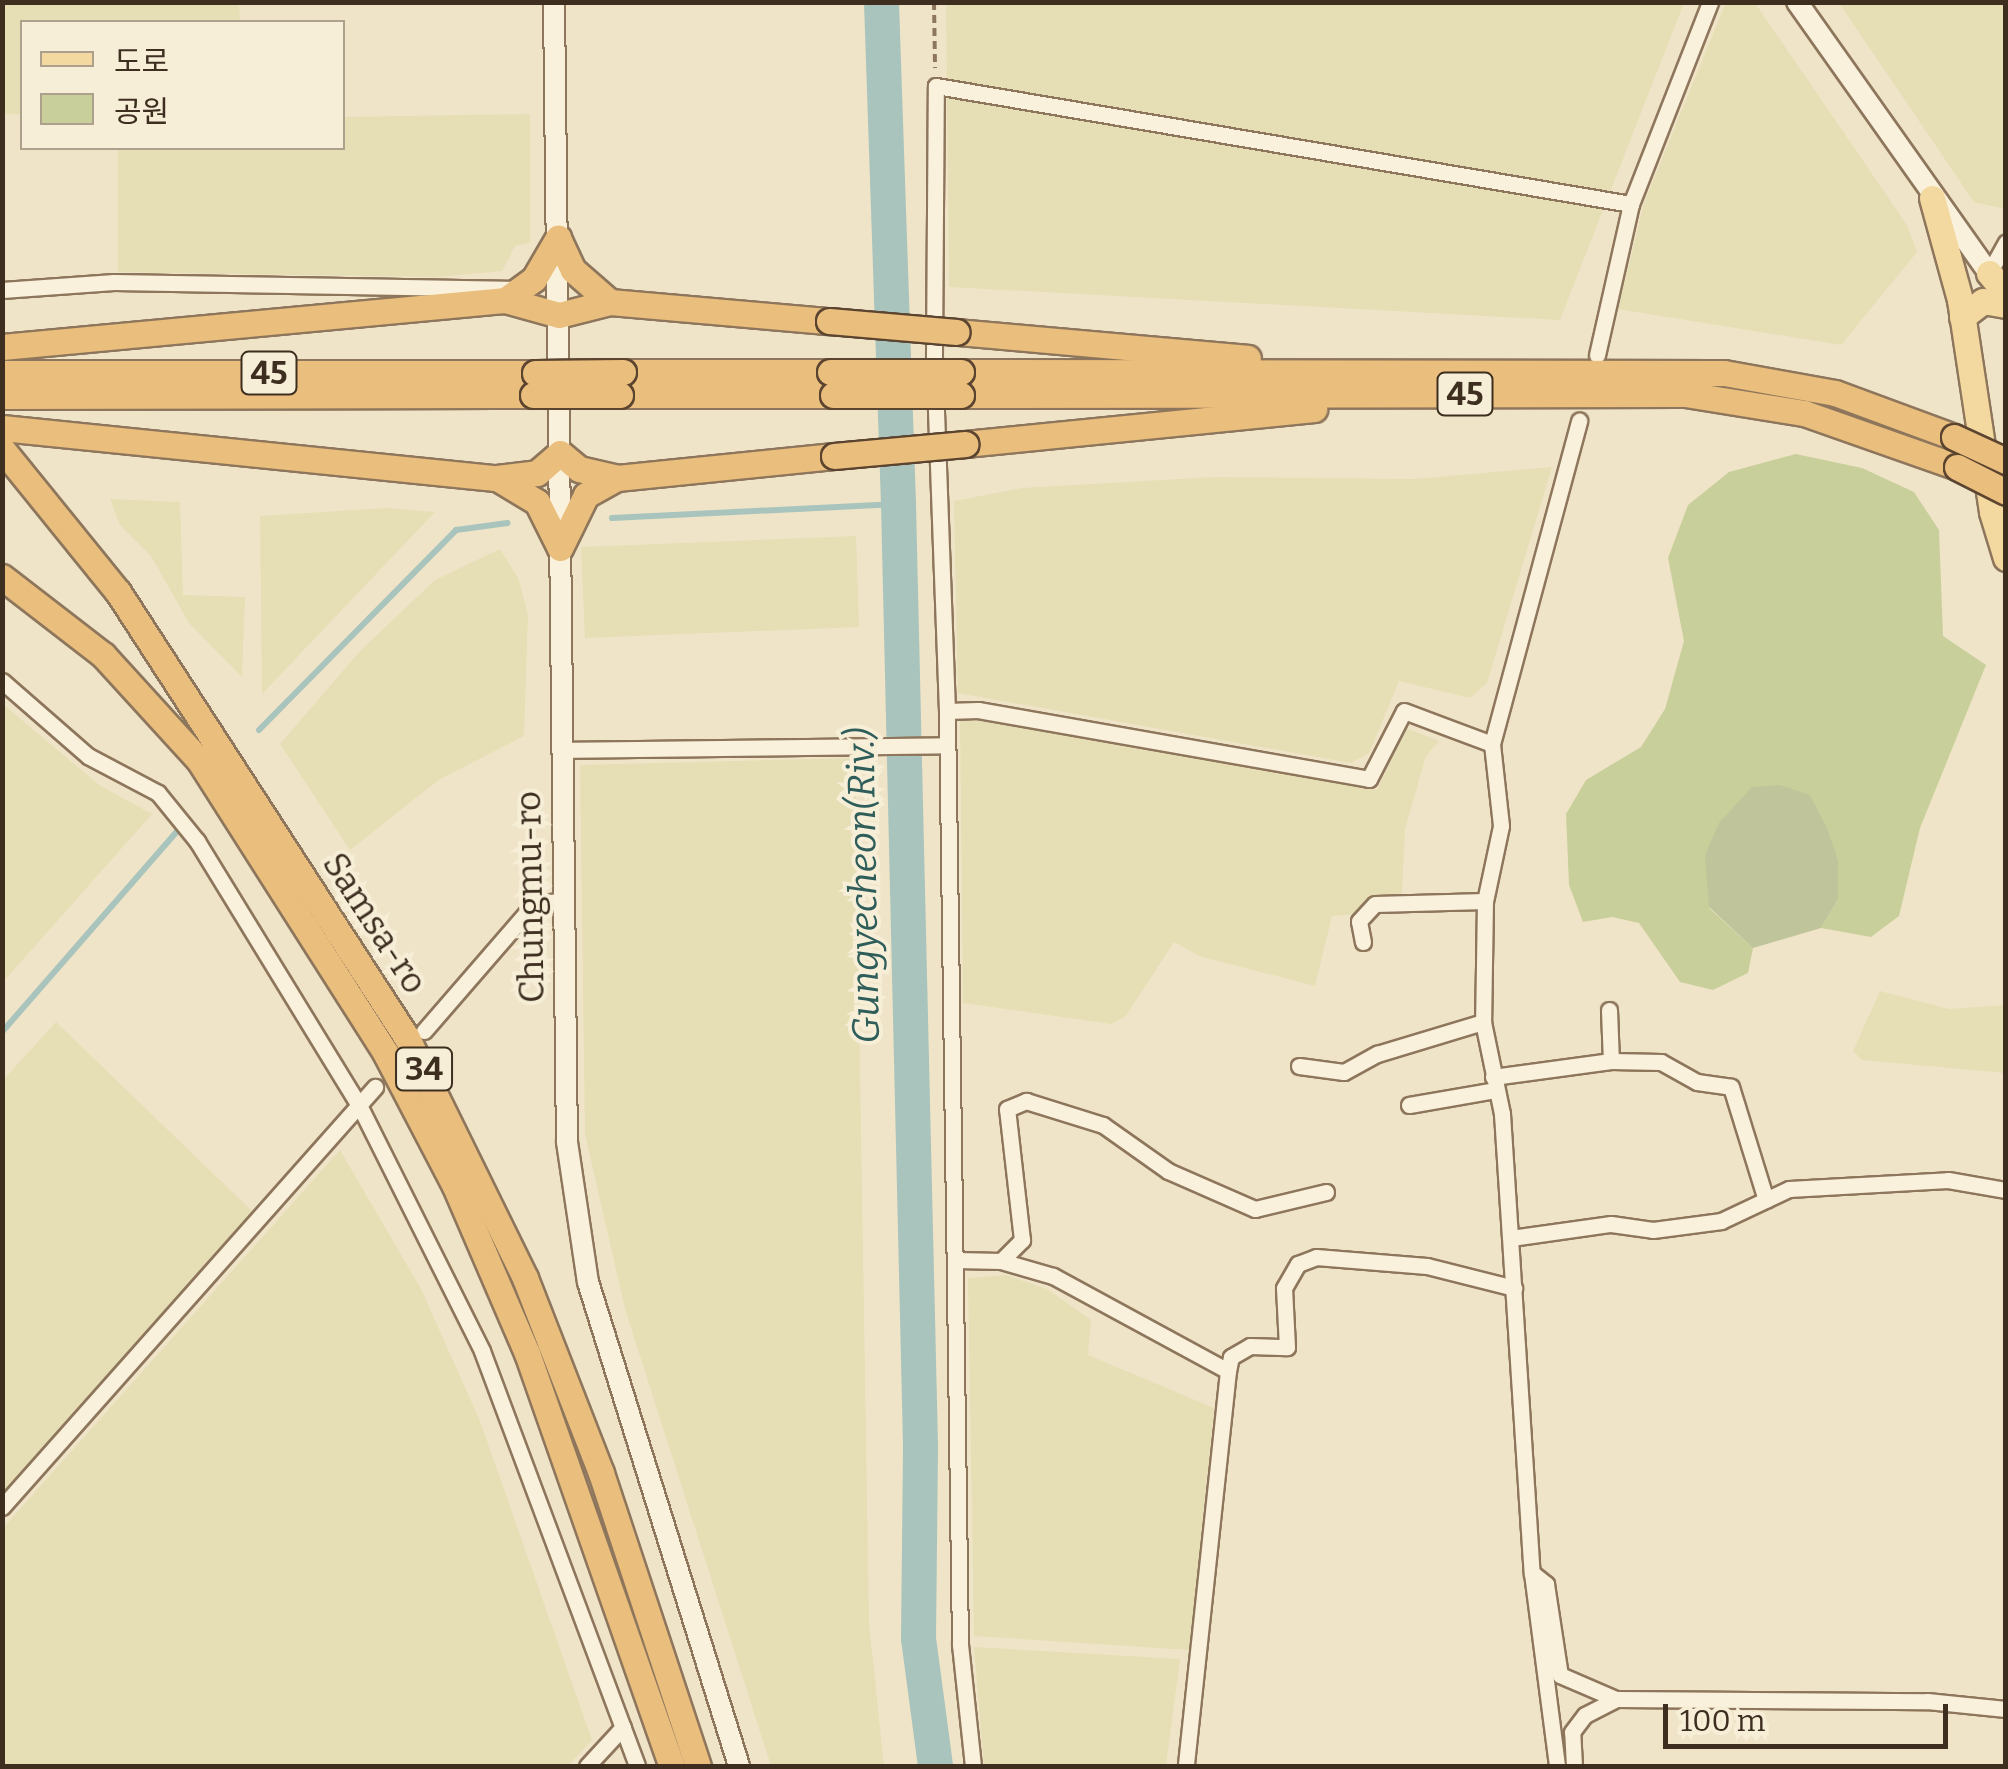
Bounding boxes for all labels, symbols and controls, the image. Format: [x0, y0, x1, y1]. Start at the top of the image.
legend [20, 20, 345, 150]
text: 도로 [114, 44, 169, 80]
text: 공원 [114, 94, 169, 130]
road number: 45 [239, 346, 299, 400]
road number: 45 [1435, 367, 1495, 421]
water label: Gungyecheon(Riv.) [838, 728, 890, 1044]
street label: Chungmu-ro [507, 791, 553, 1003]
street label: Samsa-ro [314, 845, 436, 1001]
road number: 34 [394, 1042, 454, 1096]
scale bar [1668, 1684, 1953, 1746]
text: 100 m [1680, 1703, 1765, 1739]

